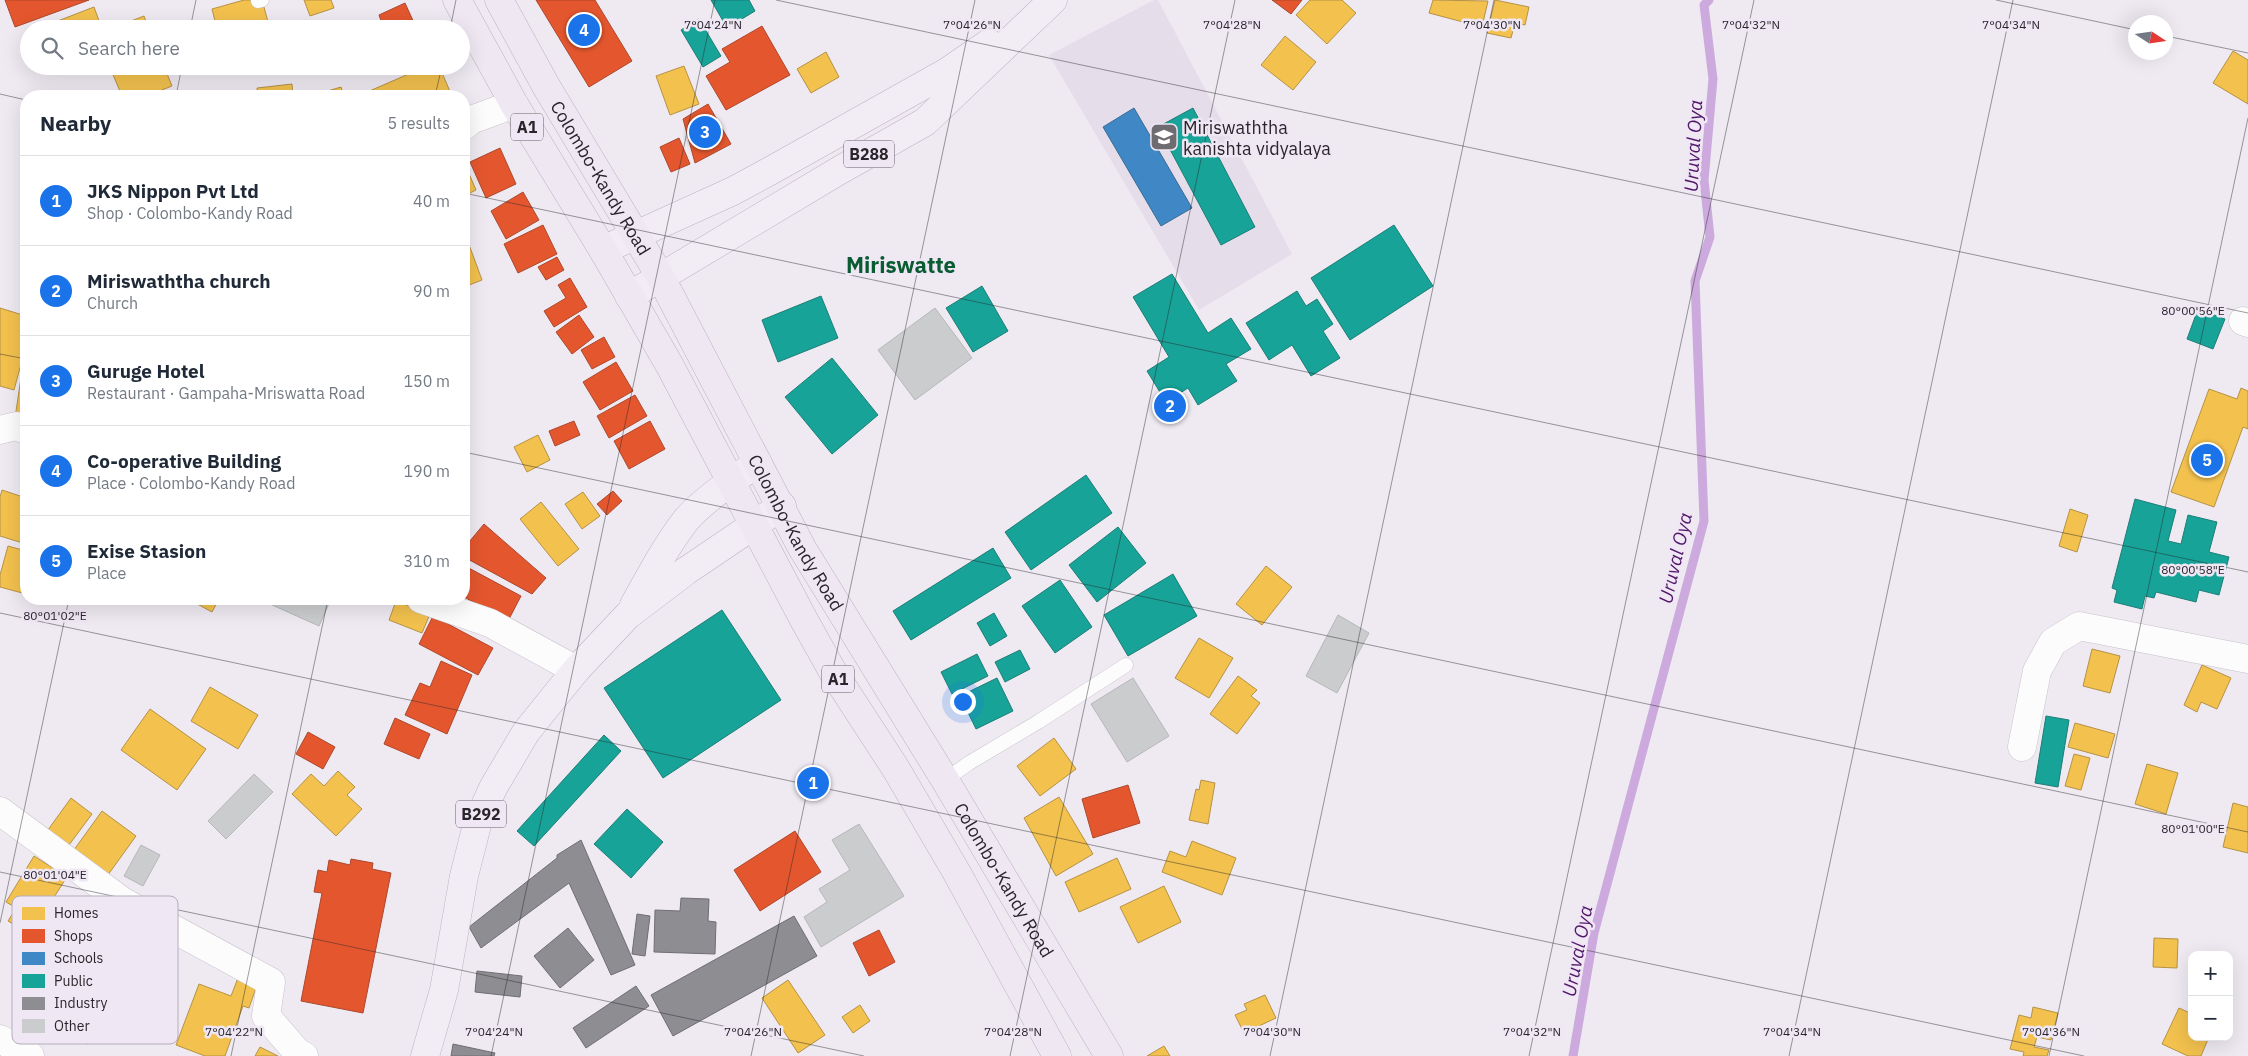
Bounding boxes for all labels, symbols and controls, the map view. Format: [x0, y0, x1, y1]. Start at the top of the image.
pin: 4 [568, 11, 600, 49]
north arrow [2128, 15, 2173, 60]
text: 7°04'24"N [684, 17, 742, 32]
text: 7°04'26"N [943, 17, 1001, 32]
text: 7°04'28"N [1203, 17, 1261, 32]
text: 7°04'30"N [1463, 17, 1521, 32]
text: 7°04'32"N [1722, 17, 1780, 32]
text: 7°04'34"N [1982, 17, 2040, 32]
search box [20, 20, 470, 75]
icon: search [38, 34, 66, 62]
text: Search here [78, 36, 180, 60]
street label: Colombo-Kandy Road [546, 96, 656, 259]
water label: Uruval Oya [1679, 99, 1707, 193]
text: Nearby [40, 109, 111, 137]
text: 5 results [387, 113, 450, 133]
pin: 3 [689, 113, 721, 151]
road number: A1 [511, 114, 543, 140]
place label: Miriswaththa kanishta vidyalaya [1183, 116, 1331, 160]
school or university icon: Miriswaththa kanishta vidyalaya [1149, 122, 1179, 152]
road number: B288 [844, 140, 894, 168]
text: JKS Nippon Pvt Ltd [87, 179, 259, 203]
text: 1 [51, 191, 61, 211]
text: 40 m [413, 191, 450, 211]
text: Shop · Colombo-Kandy Road [87, 203, 293, 223]
district label: Miriswatte [846, 250, 956, 279]
text: Miriswaththa church [87, 269, 271, 293]
text: 2 [51, 281, 61, 301]
text: 90 m [413, 281, 450, 301]
text: Church [87, 293, 138, 313]
text: 80°00'56"E [2161, 303, 2225, 318]
text: Guruge Hotel [87, 359, 205, 383]
text: 3 [51, 371, 61, 391]
text: 150 m [403, 371, 450, 391]
text: Restaurant · Gampaha-Mriswatta Road [87, 383, 365, 403]
pin: 2 [1154, 387, 1186, 425]
pin: 5 [2191, 441, 2223, 479]
text: Co-operative Building [87, 449, 281, 473]
street label: Colombo-Kandy Road [743, 450, 849, 615]
text: 4 [51, 461, 61, 481]
text: 190 m [403, 461, 450, 481]
text: Place · Colombo-Kandy Road [87, 473, 295, 493]
water label: Uruval Oya [1653, 510, 1697, 606]
text: Exise Stasion [87, 539, 206, 563]
text: 5 [51, 551, 61, 571]
text: 310 m [403, 551, 450, 571]
text: 80°00'58"E [2161, 562, 2225, 577]
text: Place [87, 563, 126, 583]
text: 80°01'02"E [23, 608, 87, 623]
road number: A1 [822, 666, 854, 692]
your location [950, 689, 976, 715]
pin: 1 [797, 764, 829, 802]
street label: Colombo-Kandy Road [949, 798, 1059, 961]
road number: B292 [456, 801, 506, 828]
text: 80°01'00"E [2161, 821, 2225, 836]
text: 80°01'04"E [23, 867, 87, 882]
legend [12, 896, 178, 1044]
water label: Uruval Oya [1556, 903, 1598, 999]
text: Homes [54, 904, 99, 922]
text: Shops [54, 927, 93, 945]
text: Schools [54, 949, 104, 967]
map controls [2188, 951, 2233, 1041]
button: + [2188, 951, 2233, 996]
text: Public [54, 972, 93, 990]
text: Industry [54, 994, 108, 1012]
button: − [2188, 996, 2233, 1041]
text: Other [54, 1017, 90, 1035]
text: 7°04'22"N [205, 1024, 263, 1039]
text: 7°04'24"N [465, 1024, 523, 1039]
text: 7°04'26"N [724, 1024, 782, 1039]
text: 7°04'28"N [984, 1024, 1042, 1039]
text: 7°04'30"N [1243, 1024, 1301, 1039]
text: 7°04'32"N [1503, 1024, 1561, 1039]
text: 7°04'34"N [1763, 1024, 1821, 1039]
text: 7°04'36"N [2022, 1024, 2080, 1039]

